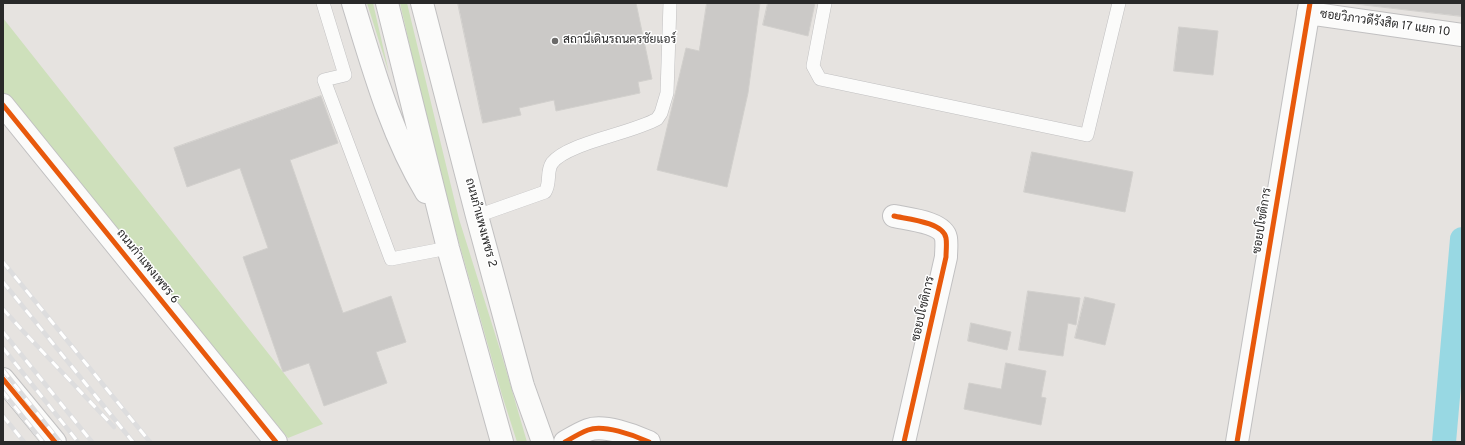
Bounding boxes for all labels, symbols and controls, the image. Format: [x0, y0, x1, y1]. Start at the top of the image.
street label: ซอยวิภาวดีรังสิต 17 แยก 10 [1319, 8, 1451, 40]
place label: สถานีเดินรถนครชัยแอร์ [563, 34, 676, 48]
marker: สถานีเดินรถนครชัยแอร์ [550, 36, 560, 46]
street label: ถนนกำแพงเพชร 2 [461, 177, 499, 269]
street label: ซอยปโชติการ [1251, 187, 1275, 255]
street label: ถนนกำแพงเพชร 6 [113, 227, 181, 307]
street label: ซอยปโชติการ [909, 275, 939, 343]

